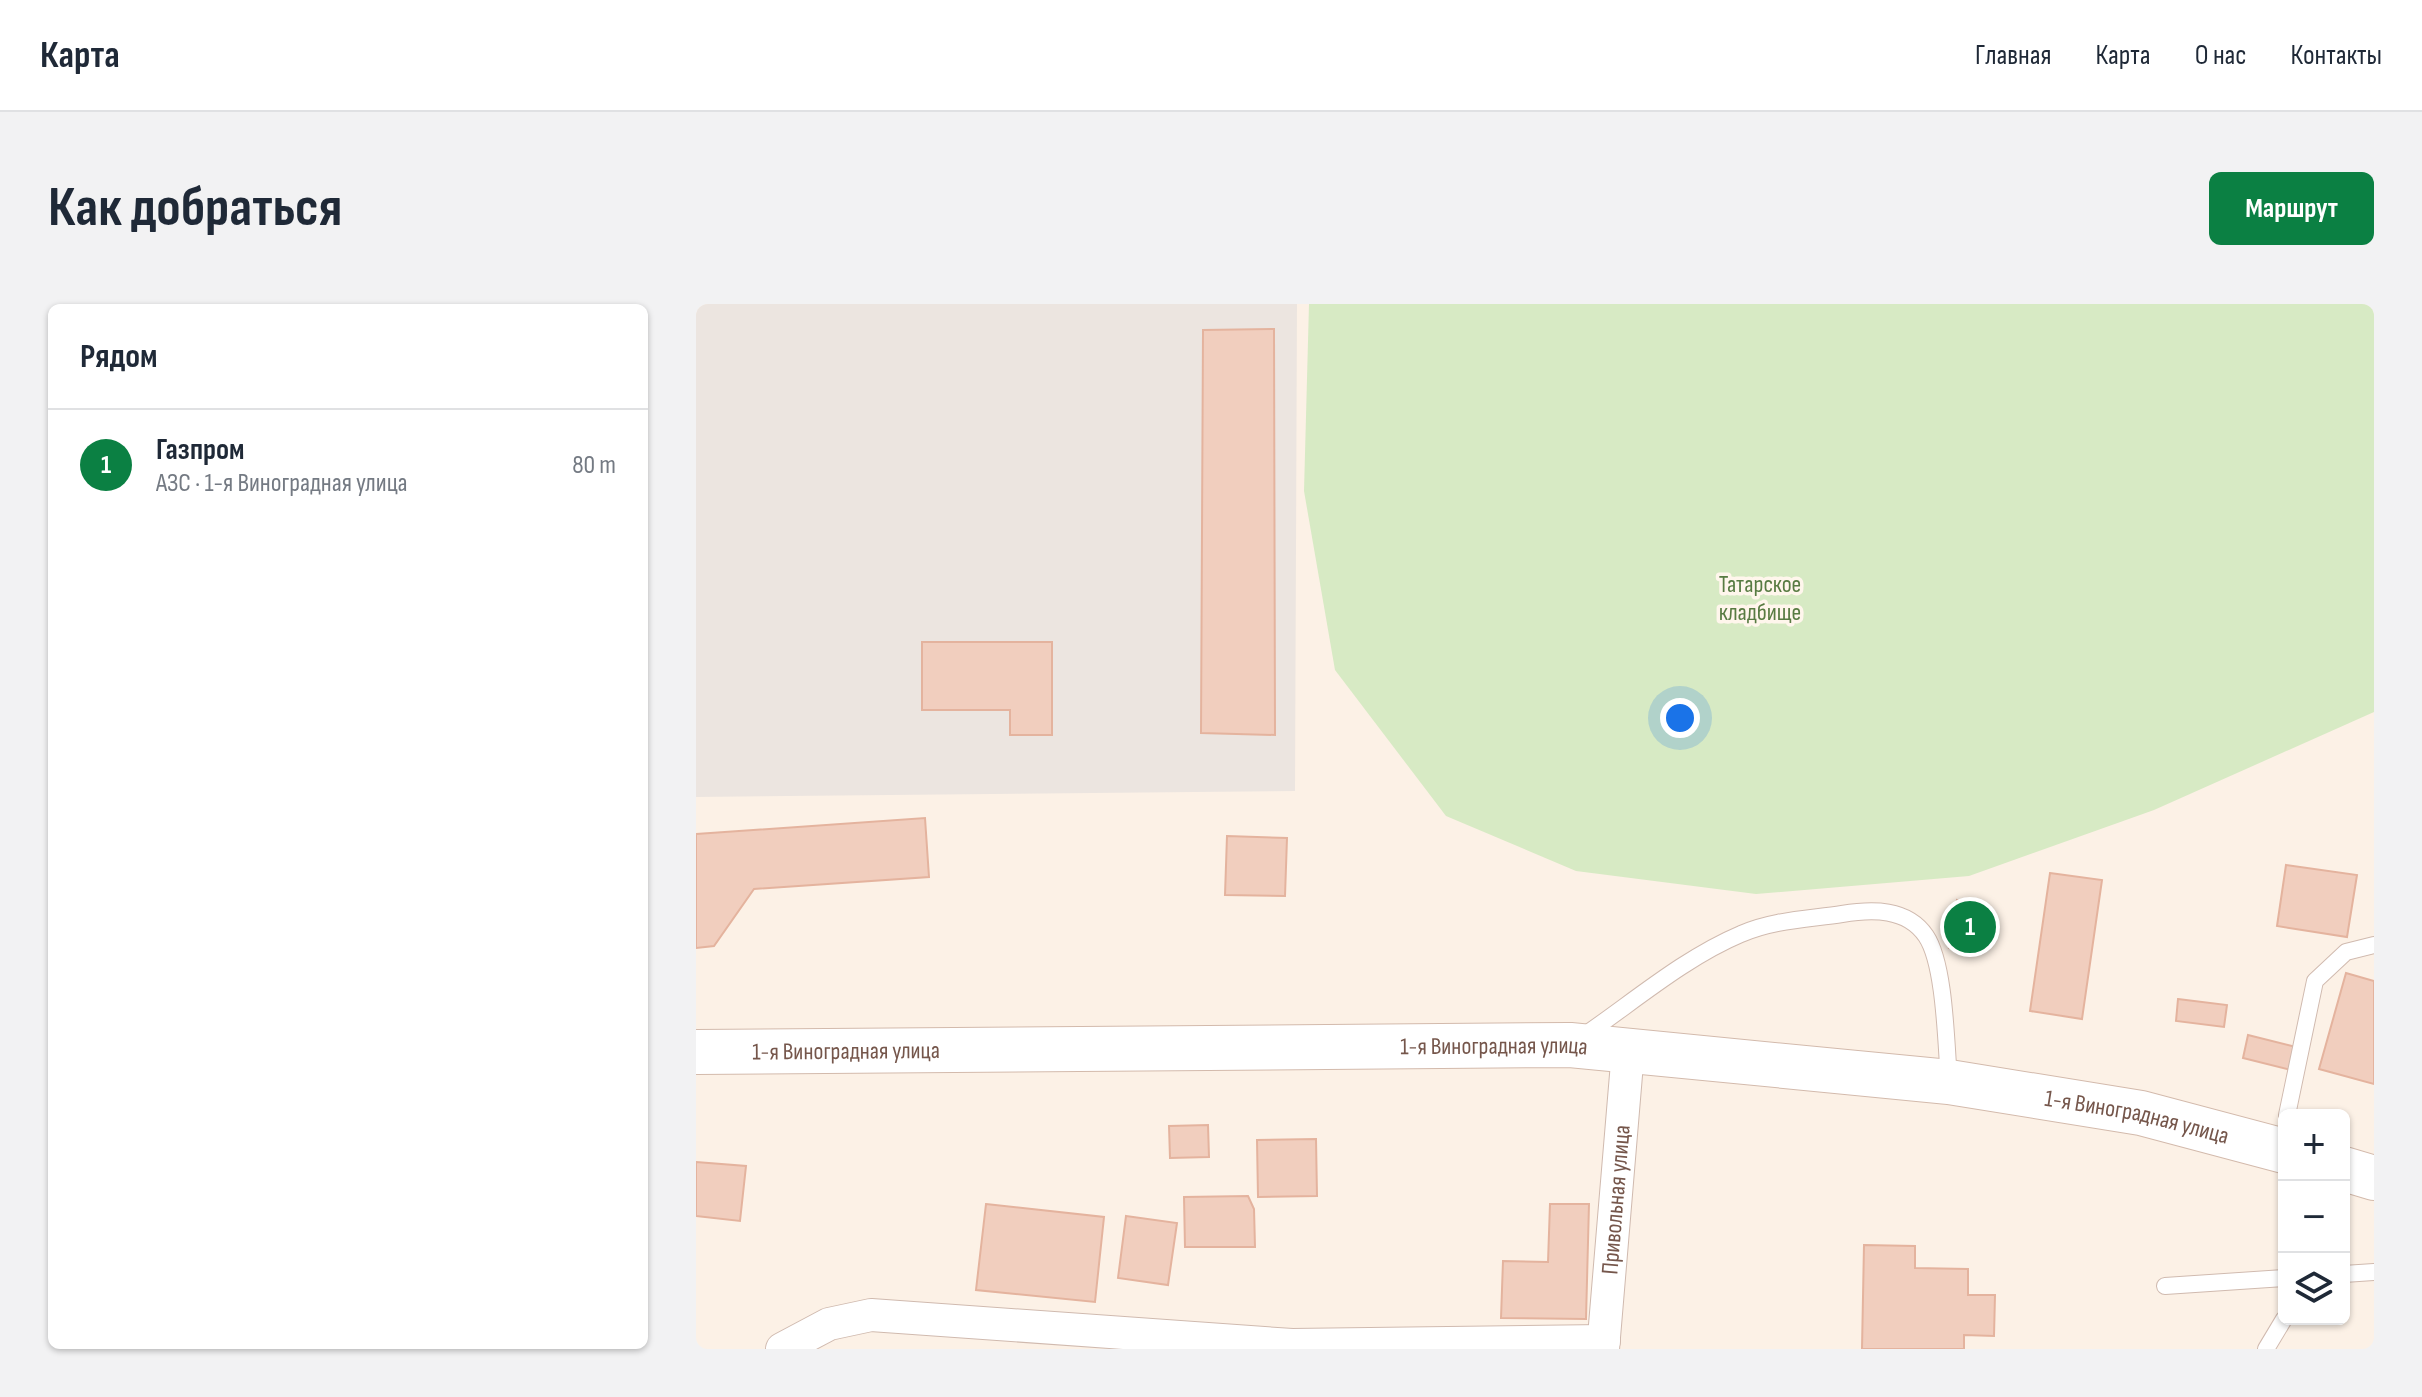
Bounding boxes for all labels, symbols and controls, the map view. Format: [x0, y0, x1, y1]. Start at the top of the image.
text: Карта [40, 33, 120, 78]
text: Главная [1975, 39, 2051, 72]
text: Карта [2095, 39, 2151, 72]
text: О нас [2195, 39, 2247, 72]
text: Контакты [2291, 39, 2382, 72]
button: Маршрут [2209, 172, 2374, 245]
text: Как добраться [48, 175, 342, 242]
text: Рядом [80, 336, 158, 377]
text: Газпром [156, 432, 245, 468]
text: 1 [101, 450, 111, 481]
text: 80 m [572, 450, 616, 481]
text: АЗС · 1-я Виноградная улица [156, 468, 408, 499]
park label: Татарское кладбище [1719, 570, 1801, 627]
your location [1660, 698, 1700, 738]
pin: 1 [1944, 897, 1996, 957]
street label: 1-я Виноградная улица [1400, 1031, 1589, 1062]
street label: 1-я Виноградная улица [752, 1036, 940, 1067]
street label: 1-я Виноградная улица [2043, 1084, 2232, 1151]
map controls [2278, 1109, 2350, 1325]
button: + [2278, 1109, 2350, 1181]
street label: Привольная улица [1595, 1124, 1637, 1276]
button: − [2278, 1181, 2350, 1253]
button: layers [2278, 1253, 2350, 1325]

